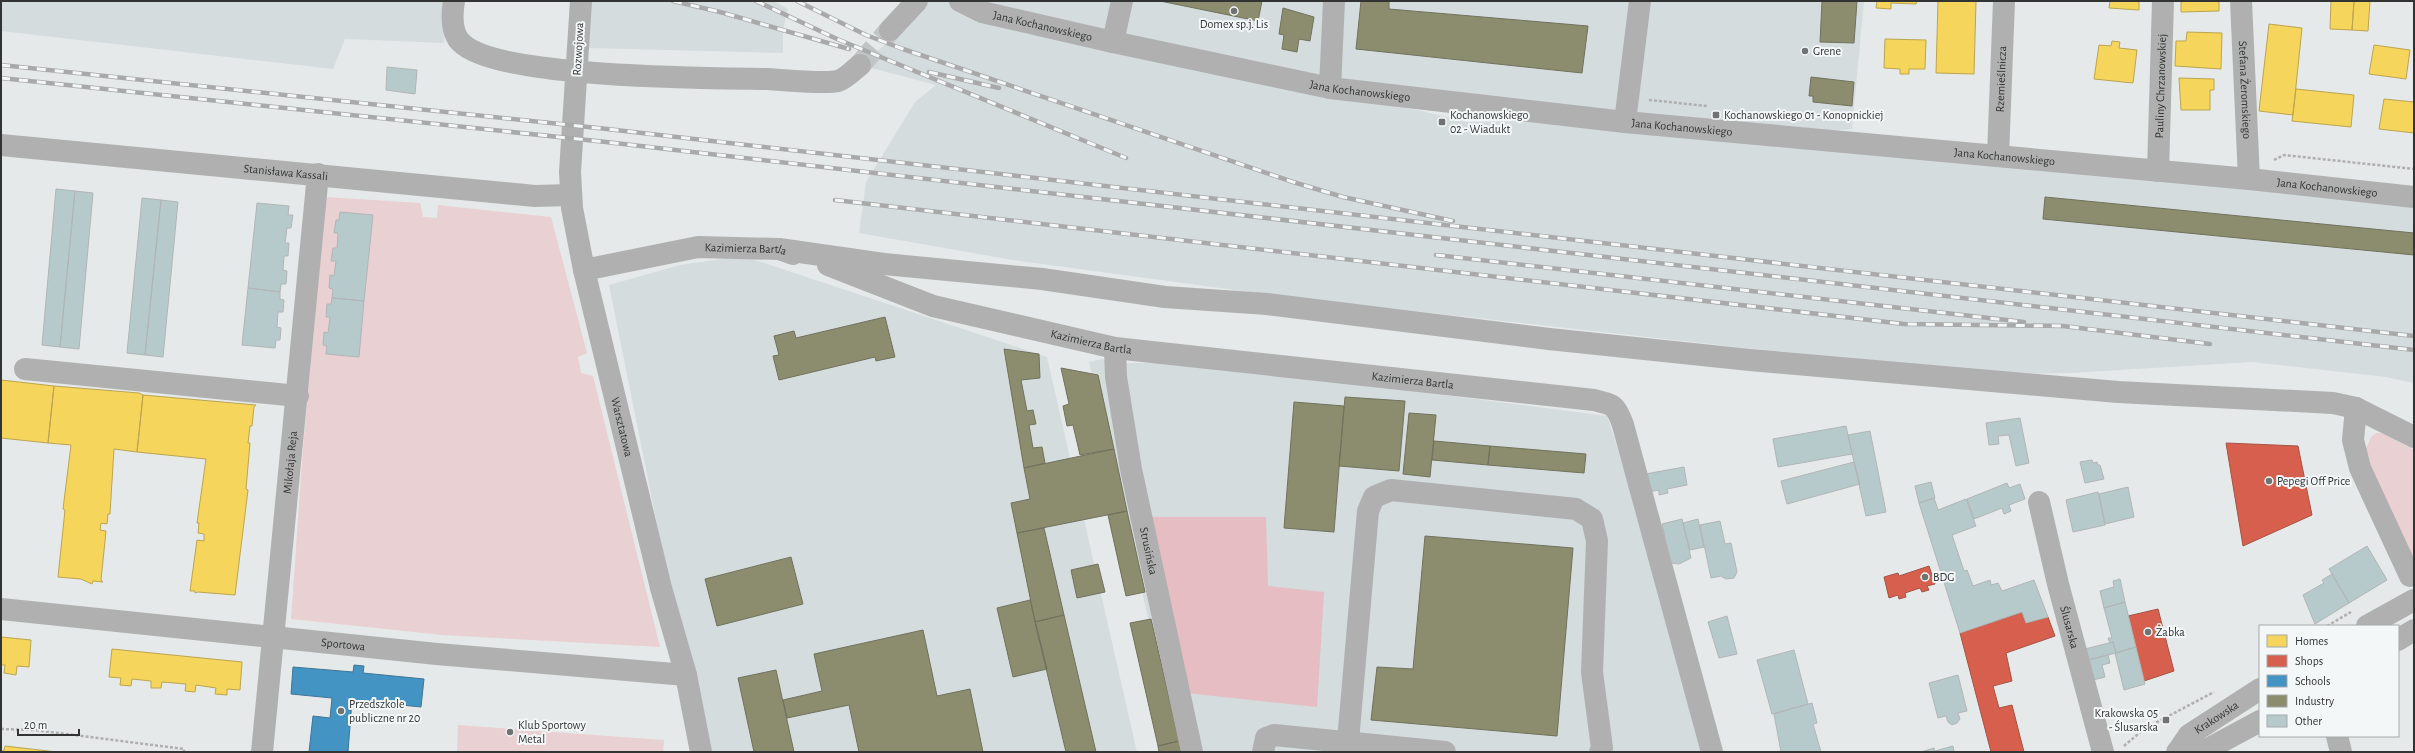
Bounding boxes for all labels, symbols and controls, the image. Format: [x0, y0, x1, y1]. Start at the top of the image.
marker: Domex sp.j. Lis [1229, 6, 1239, 16]
street label: Jana Kochanowskiego [992, 9, 1094, 43]
place label: Domex sp.j. Lis [1200, 18, 1268, 31]
street label: Rozwojowa [571, 22, 586, 76]
street label: Pauliny Chrzanowskiej [2153, 33, 2169, 139]
street label: Stefana Żeromskiego [2237, 40, 2253, 139]
place label: Grene [1813, 45, 1841, 57]
street label: Rzemieślnicza [1994, 45, 2008, 113]
marker: Grene [1800, 46, 1810, 56]
street label: Jana Kochanowskiego [1309, 78, 1411, 103]
place label: Kochanowskiego 02 - Wiadukt [1450, 109, 1529, 135]
place label: Kochanowskiego 01 - Konopnickiej [1724, 109, 1883, 122]
marker: Kochanowskiego 01 - Konopnickiej [1711, 110, 1721, 120]
marker: Kochanowskiego 02 - Wiadukt [1437, 117, 1447, 127]
street label: Jana Kochanowskiego [1631, 117, 1733, 138]
street label: Jana Kochanowskiego [1954, 146, 2056, 167]
street label: Stanisława Kassali [243, 162, 328, 182]
street label: Jana Kochanowskiego [2276, 176, 2378, 199]
street label: Kazimierza Bartla [704, 241, 789, 257]
street label: Kazimierza Bartla [1050, 327, 1133, 356]
street label: Kazimierza Bartla [1371, 370, 1455, 391]
street label: Warsztatowa [609, 396, 635, 458]
street label: Mikołaja Reja [281, 430, 300, 495]
place label: Pepegi Off Price [2277, 475, 2350, 487]
marker: Pepegi Off Price [2264, 476, 2274, 486]
street label: Strusińska [1138, 526, 1160, 576]
place label: BDG [1933, 571, 1954, 583]
marker: BDG [1920, 572, 1930, 582]
street label: Ślusarska [2058, 604, 2081, 650]
place label: Żabka [2156, 625, 2185, 638]
legend [2259, 625, 2399, 737]
marker: Żabka [2143, 627, 2153, 637]
text: Homes [2295, 635, 2328, 647]
street label: Sportowa [321, 636, 366, 653]
text: Shops [2295, 655, 2323, 667]
text: Schools [2295, 675, 2330, 687]
text: Industry [2295, 695, 2334, 708]
place label: Przedszkole publiczne nr 20 [349, 698, 420, 724]
street label: Krakowska [2192, 698, 2241, 736]
marker: Przedszkole publiczne nr 20 [336, 706, 346, 716]
place label: Krakowska 05 - Ślusarska [2095, 707, 2158, 733]
scale bar [18, 711, 79, 737]
marker: Krakowska 05 - Ślusarska [2161, 715, 2171, 725]
text: Other [2295, 715, 2322, 727]
text: 20 m [24, 719, 47, 731]
place label: Klub Sportowy Metal [518, 719, 586, 745]
marker: Klub Sportowy Metal [505, 727, 515, 737]

